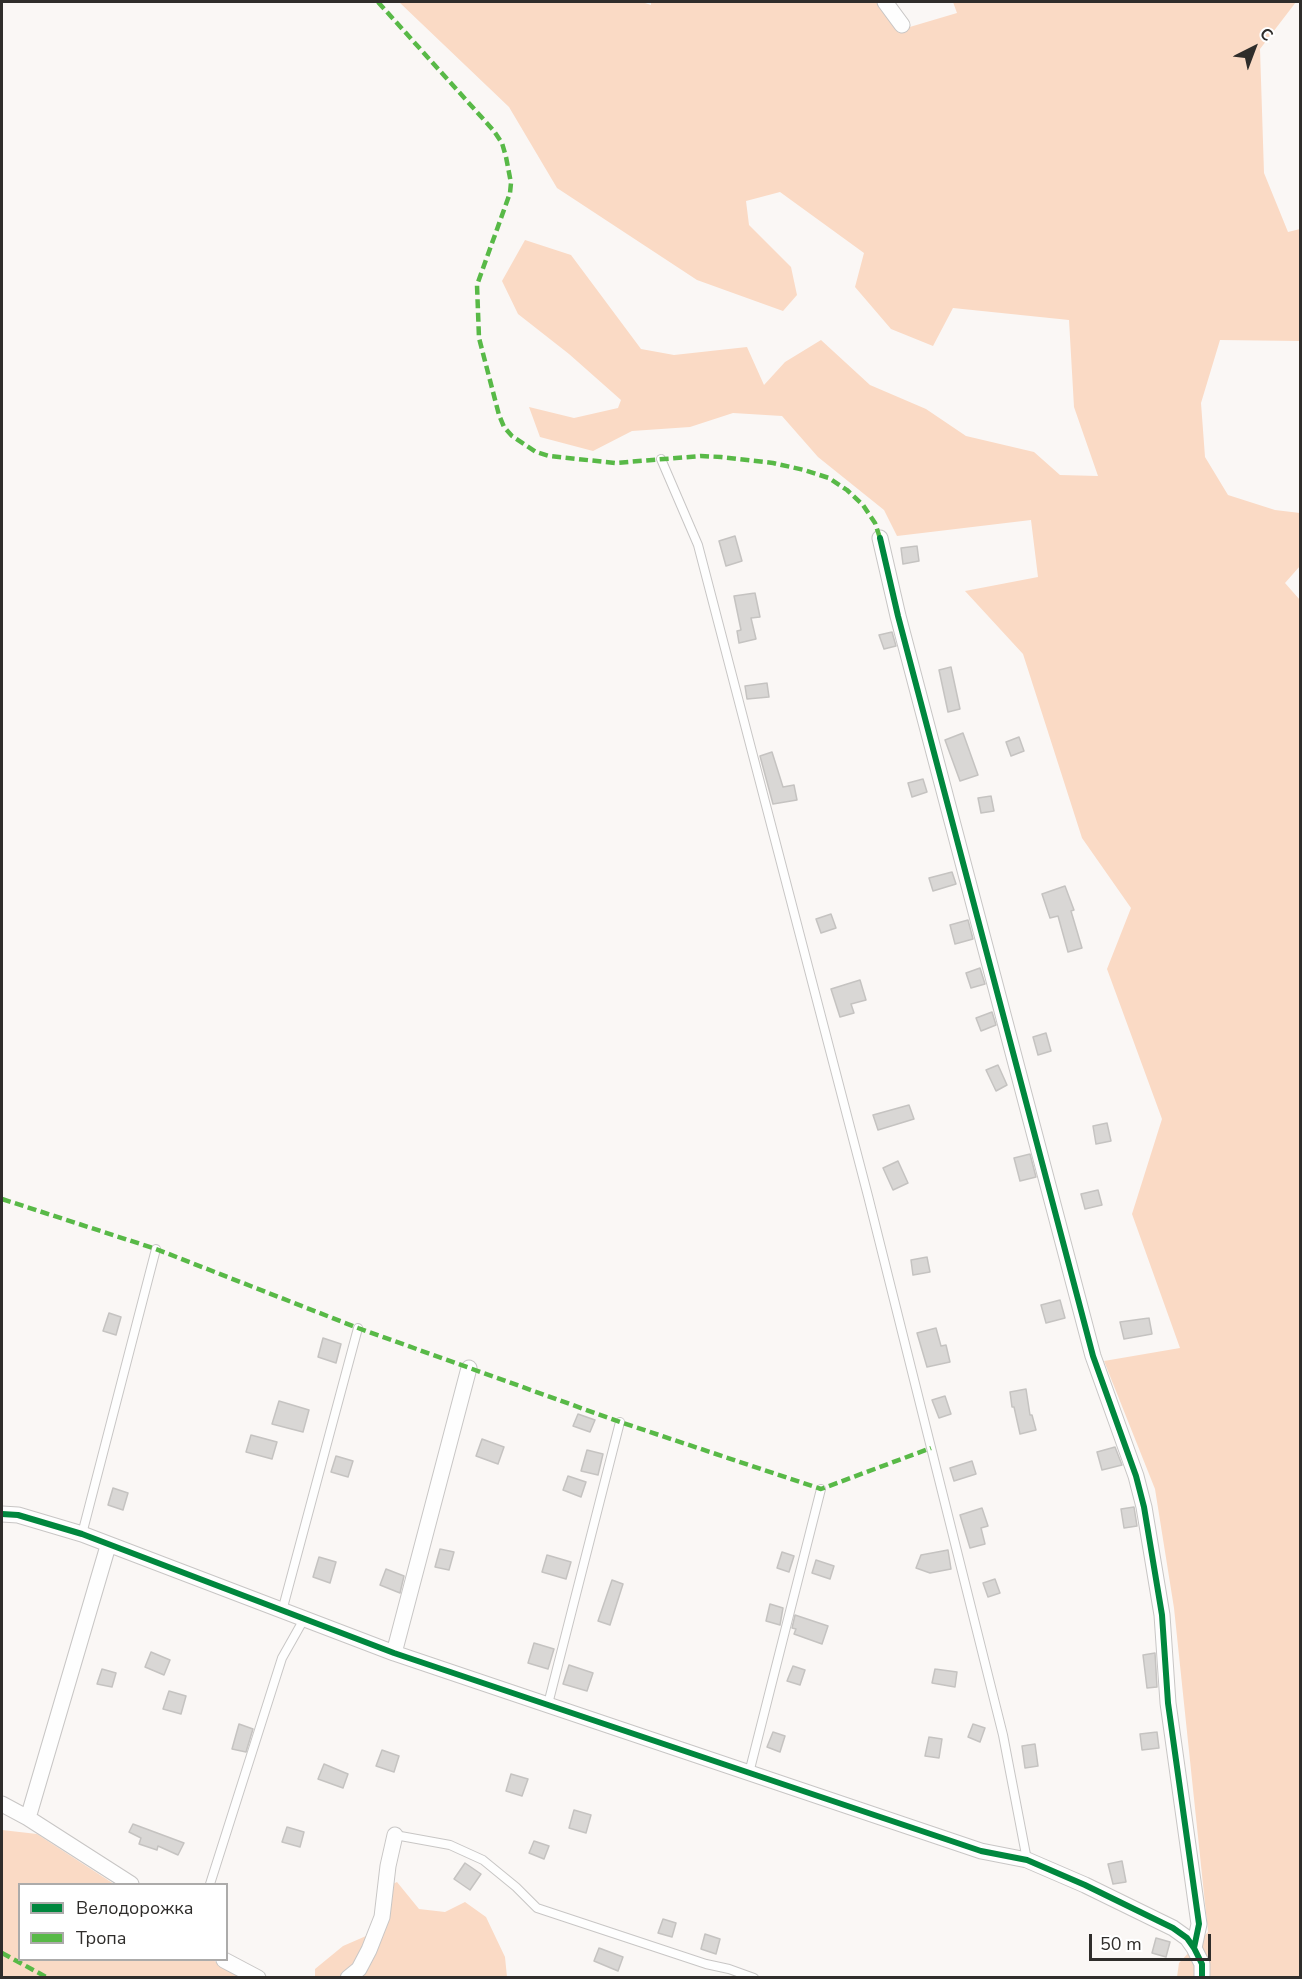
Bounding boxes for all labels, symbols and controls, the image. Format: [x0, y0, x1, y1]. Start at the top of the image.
north arrow [1224, 18, 1284, 78]
text: С [1255, 23, 1277, 46]
legend [18, 1883, 228, 1961]
text: Велодорожка [76, 1896, 193, 1920]
scale bar [1092, 1922, 1214, 1960]
text: Тропа [76, 1926, 127, 1950]
text: 50 m [1100, 1932, 1142, 1956]

